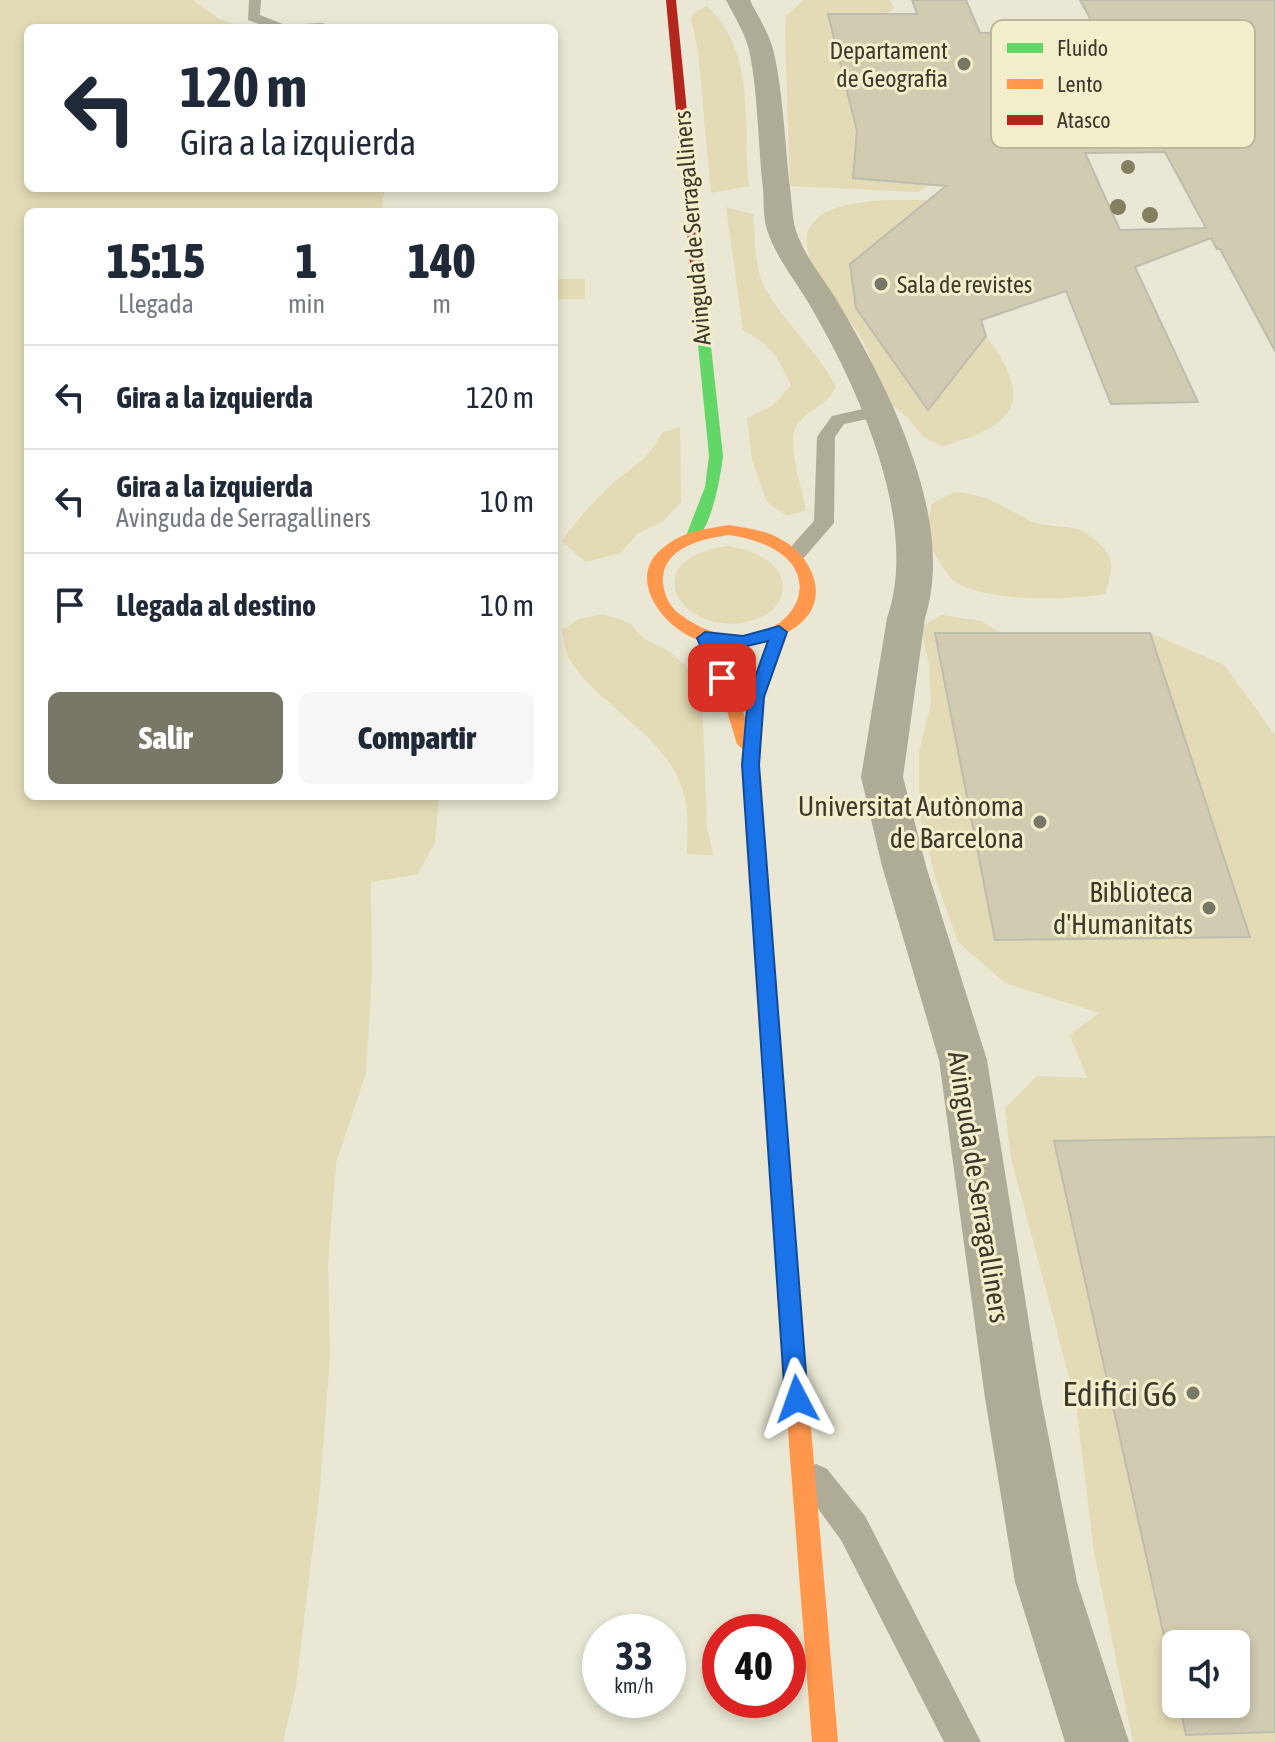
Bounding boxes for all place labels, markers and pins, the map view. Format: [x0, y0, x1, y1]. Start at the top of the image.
place label: Departament de Geografia [829, 37, 948, 92]
marker: Departament de Geografia [955, 55, 973, 73]
place label: Sala de revistes [897, 271, 1032, 298]
marker: Sala de revistes [872, 275, 890, 293]
pin [688, 644, 756, 712]
place label: Universitat Autònoma de Barcelona [798, 790, 1024, 854]
marker: Universitat Autònoma de Barcelona [1031, 813, 1049, 831]
place label: Biblioteca d'Humanitats [1053, 876, 1193, 940]
marker: Biblioteca d'Humanitats [1200, 899, 1218, 917]
place label: Edifici G6 [1062, 1374, 1177, 1413]
marker: Edifici G6 [1184, 1384, 1202, 1402]

